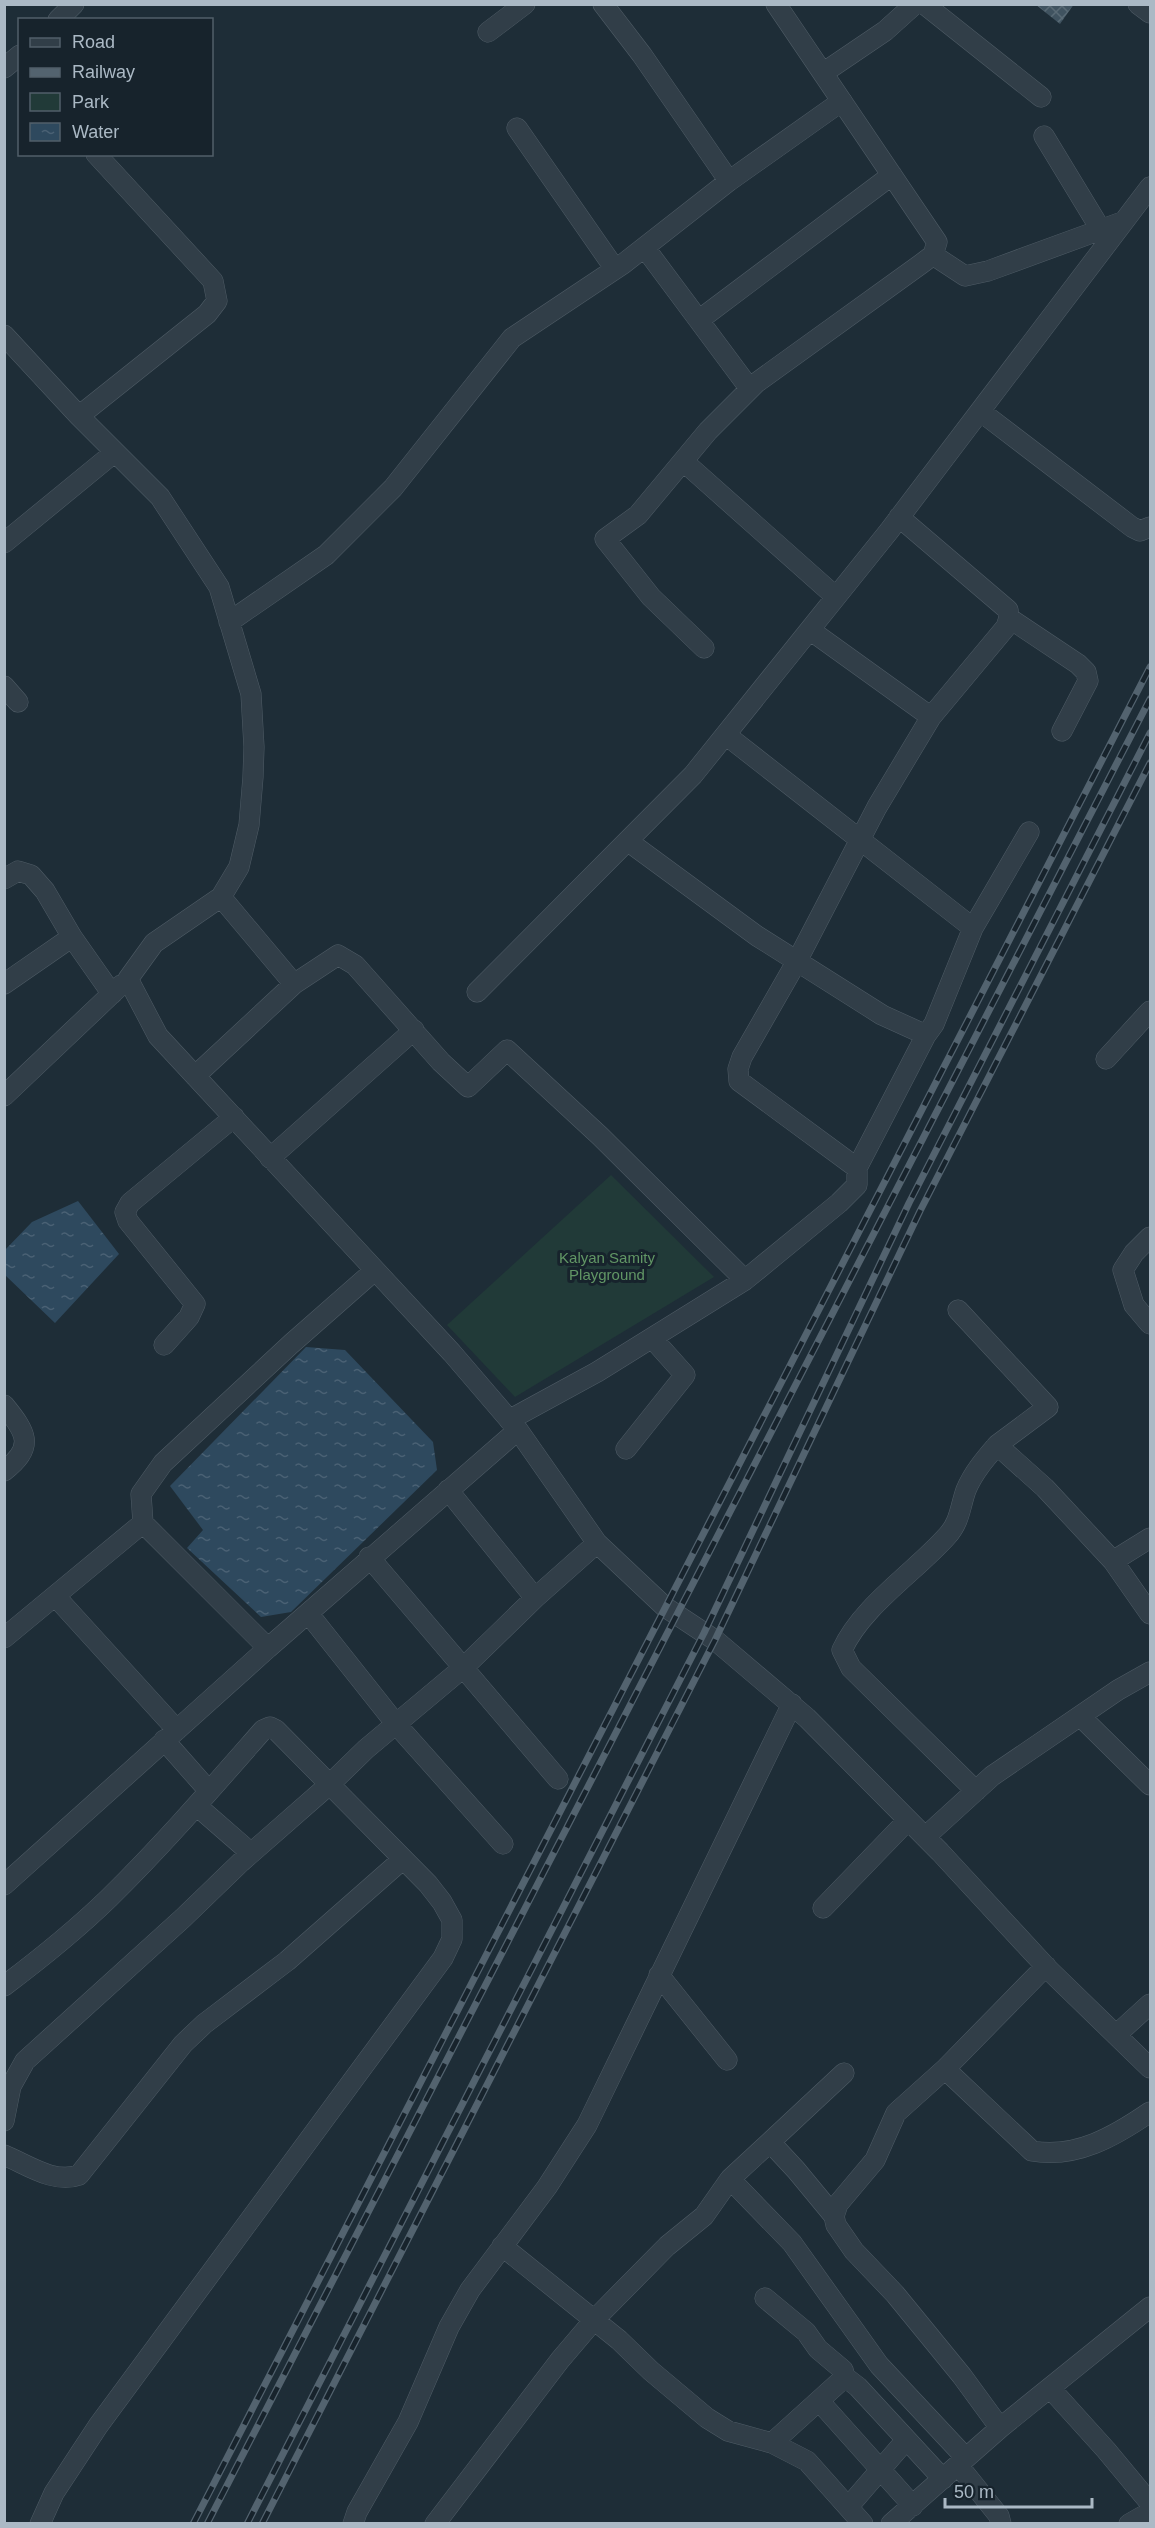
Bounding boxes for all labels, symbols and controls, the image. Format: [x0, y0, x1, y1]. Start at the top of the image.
legend [18, 18, 213, 156]
text: Road [72, 32, 115, 52]
text: Railway [72, 62, 135, 82]
text: Park [72, 92, 110, 112]
text: Water [72, 122, 119, 142]
park label: Kalyan Samity Playground [559, 1249, 655, 1283]
scale bar [945, 2471, 1092, 2509]
text: 50 m [954, 2482, 994, 2502]

